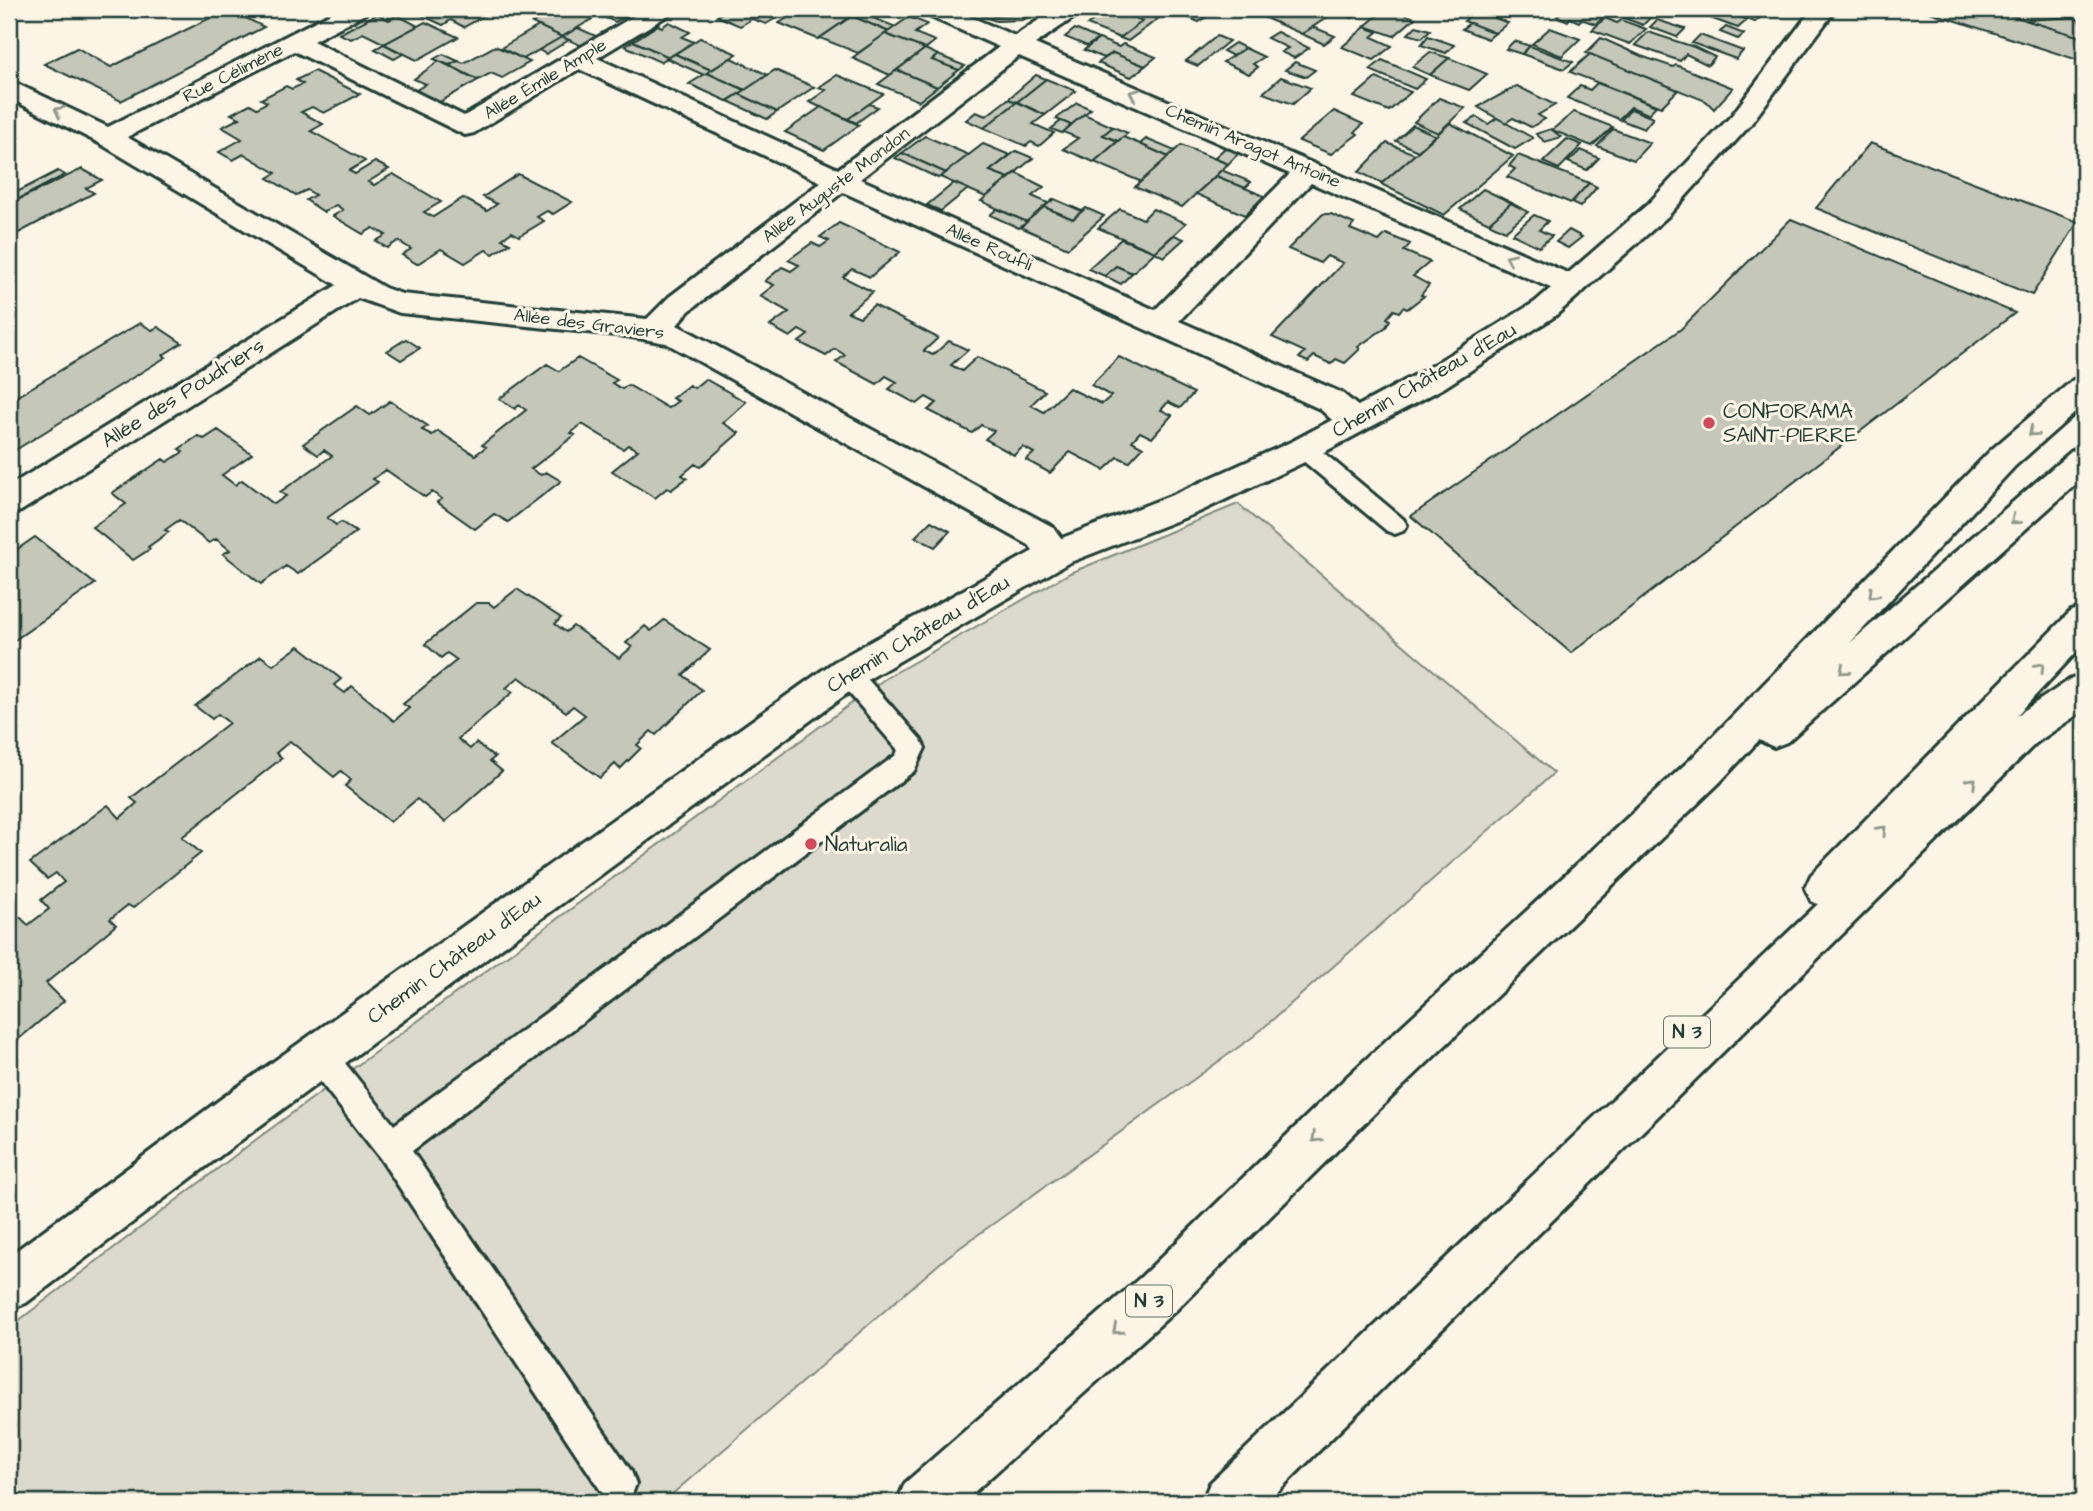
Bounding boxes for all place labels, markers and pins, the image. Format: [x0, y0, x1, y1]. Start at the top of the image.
place label: CONFORAMA SAINT-PIERRE [1723, 397, 1858, 450]
marker: CONFORAMA SAINT-PIERRE [1701, 415, 1717, 431]
place label: Naturalia [825, 830, 908, 859]
marker: Naturalia [803, 836, 819, 852]

